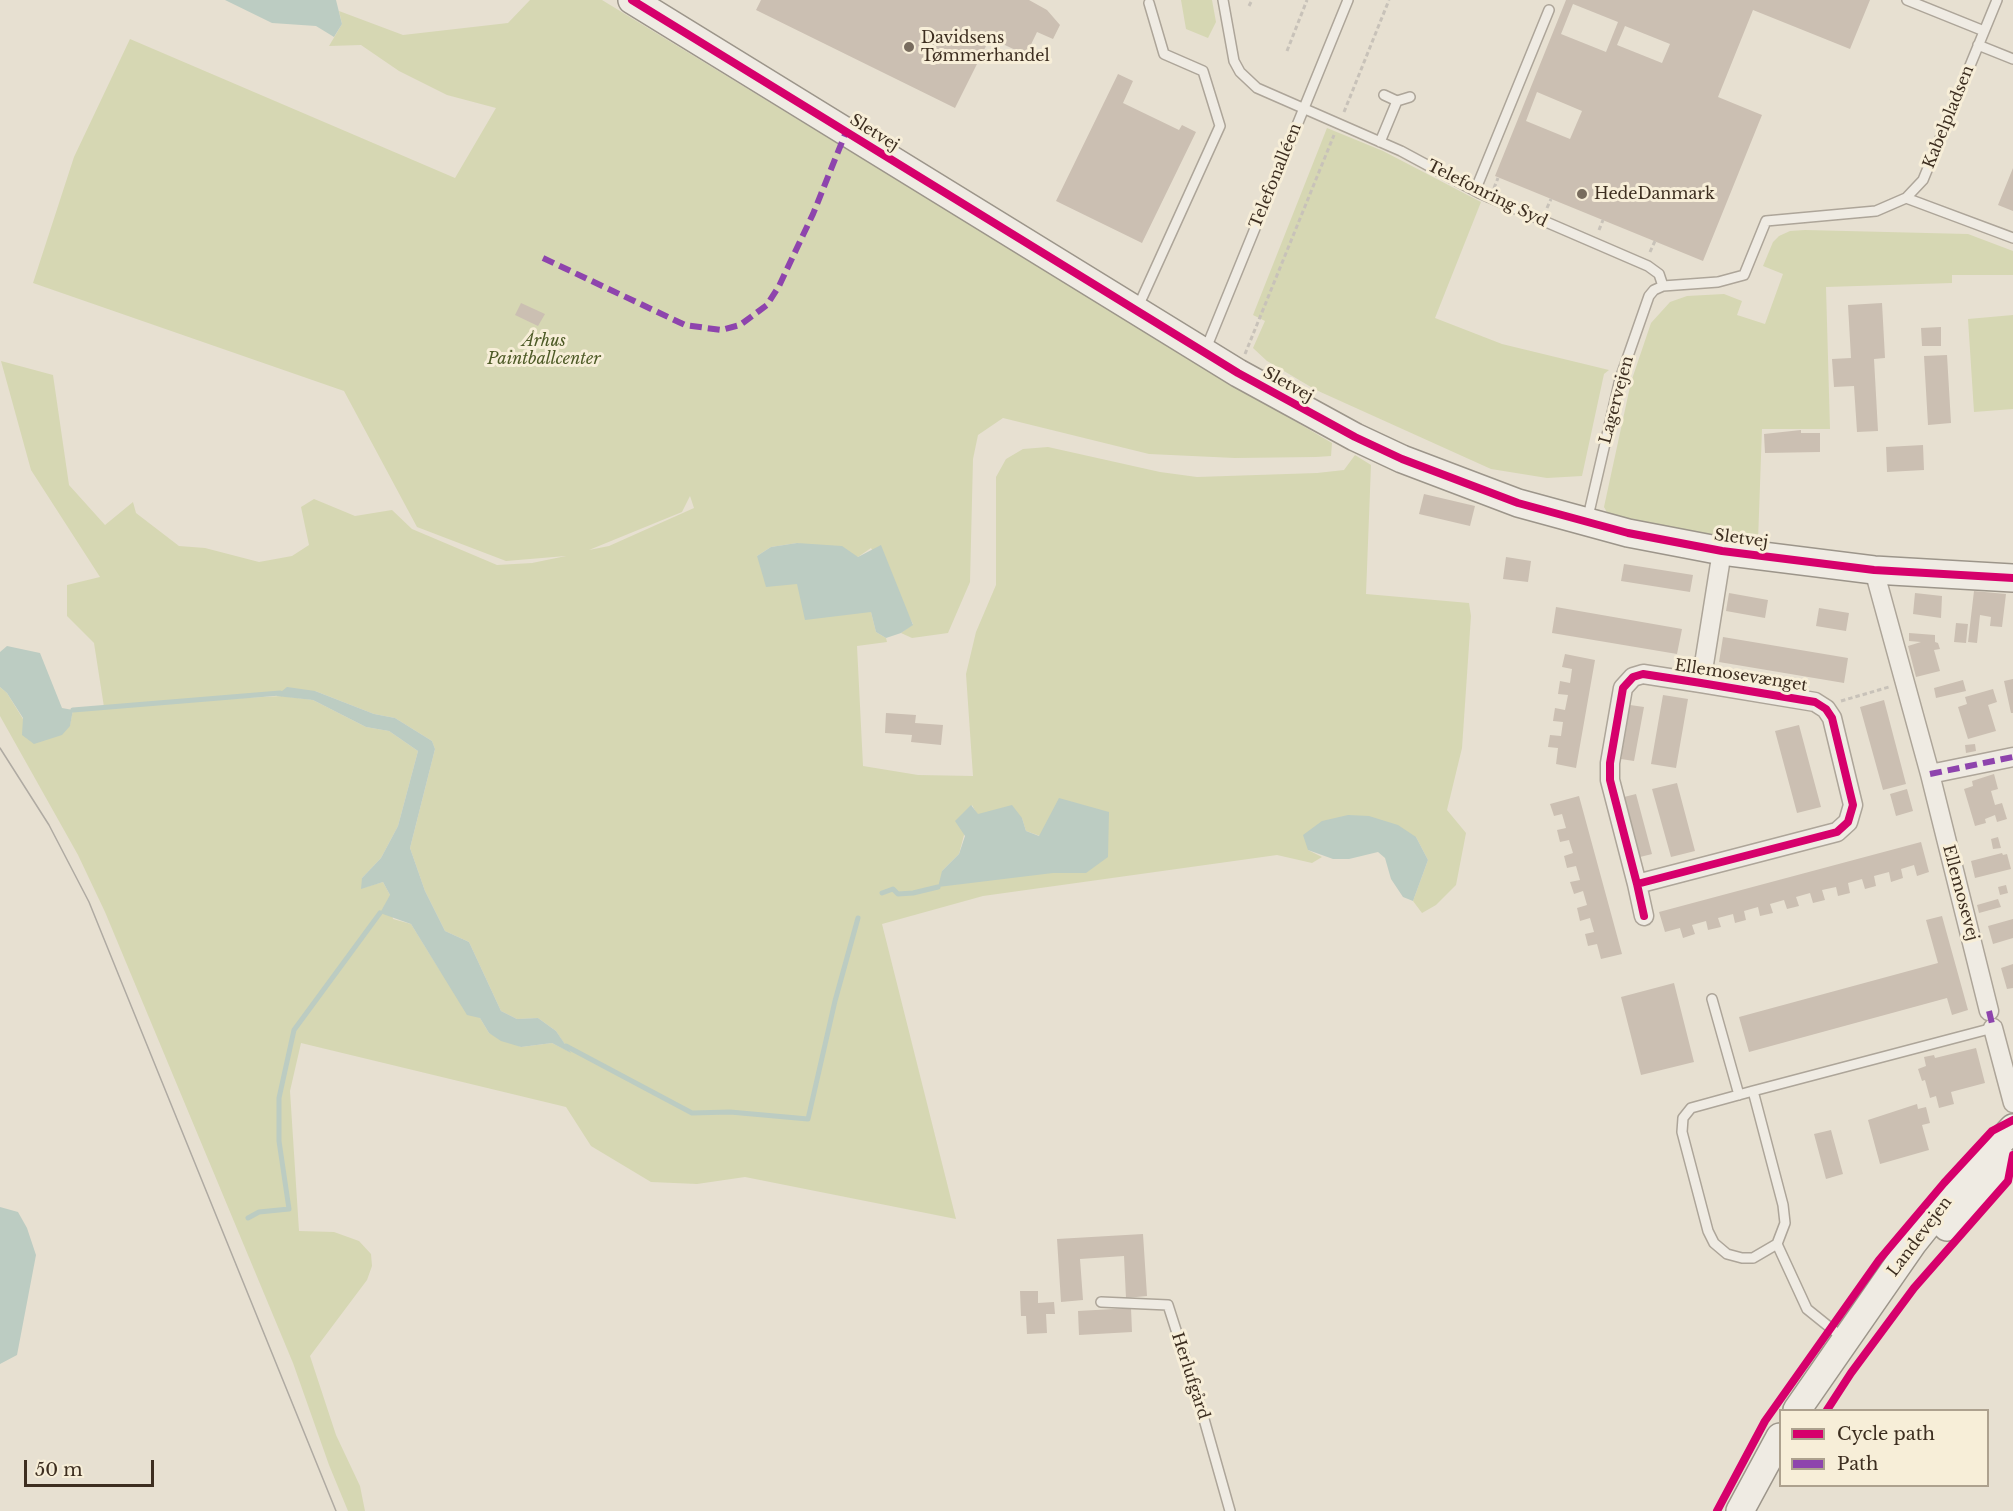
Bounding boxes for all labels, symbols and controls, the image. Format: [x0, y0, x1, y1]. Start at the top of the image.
place label: Davidsens Tømmerhandel [921, 28, 1050, 66]
marker: Davidsens Tømmerhandel [902, 40, 916, 54]
street label: Kabelpladsen [1920, 63, 1978, 171]
street label: Sletvej [846, 111, 902, 155]
street label: Telefonalléen [1246, 121, 1306, 231]
street label: Telefonring Syd [1424, 157, 1550, 231]
place label: HedeDanmark [1594, 184, 1715, 204]
marker: HedeDanmark [1575, 187, 1589, 201]
park label: Århus Paintballcenter [487, 331, 601, 369]
street label: Lagervejen [1596, 354, 1638, 446]
street label: Sletvej [1260, 363, 1316, 407]
street label: Sletvej [1713, 526, 1769, 552]
street label: Ellemosevænget [1673, 656, 1809, 696]
street label: Ellemosevej [1938, 843, 1982, 943]
street label: Landevejen [1884, 1193, 1956, 1281]
street label: Herlufgård [1167, 1330, 1213, 1422]
legend [1779, 1409, 1989, 1487]
text: Cycle path [1837, 1423, 1935, 1445]
scale bar [27, 1448, 158, 1486]
text: Path [1837, 1453, 1878, 1475]
text: 50 m [35, 1459, 83, 1481]

